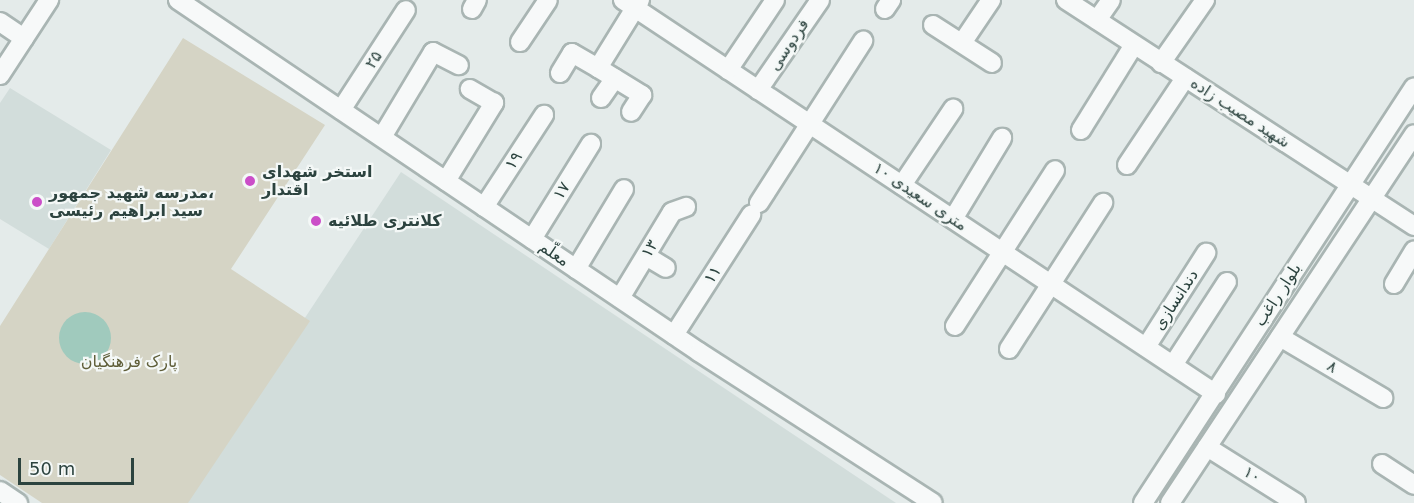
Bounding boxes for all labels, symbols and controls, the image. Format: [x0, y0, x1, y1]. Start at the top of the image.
street label: فردوسی [765, 16, 813, 74]
street label: ۲۵ [361, 48, 387, 72]
street label: شهید مصیب زاده [1187, 74, 1293, 152]
street label: ۱۹ [501, 149, 527, 173]
street label: ۱۰ متری سعیدی [869, 159, 971, 235]
place label: استخر شهدای اقتدار [262, 162, 372, 200]
marker: استخر شهدای اقتدار [243, 174, 257, 188]
street label: ۱۷ [549, 179, 575, 203]
place label: مدرسه شهید جمهور، سید ابراهیم رئیسی [49, 183, 214, 221]
marker: مدرسه شهید جمهور، سید ابراهیم رئیسی [30, 195, 44, 209]
place label: کلانتری طلائیه [328, 211, 442, 231]
marker: کلانتری طلائیه [309, 214, 323, 228]
street label: معلّم [535, 237, 573, 271]
street label: ۱۳ [637, 237, 663, 261]
street label: بلوار راغب [1250, 260, 1306, 330]
street label: ۱۱ [700, 263, 726, 287]
street label: دندانسازی [1149, 266, 1203, 334]
park label: پارک فرهنگیان [81, 352, 177, 372]
street label: ۸ [1323, 357, 1341, 377]
scale bar [21, 446, 136, 484]
text: 50 m [29, 458, 75, 479]
street label: ۱۰ [1240, 462, 1264, 488]

